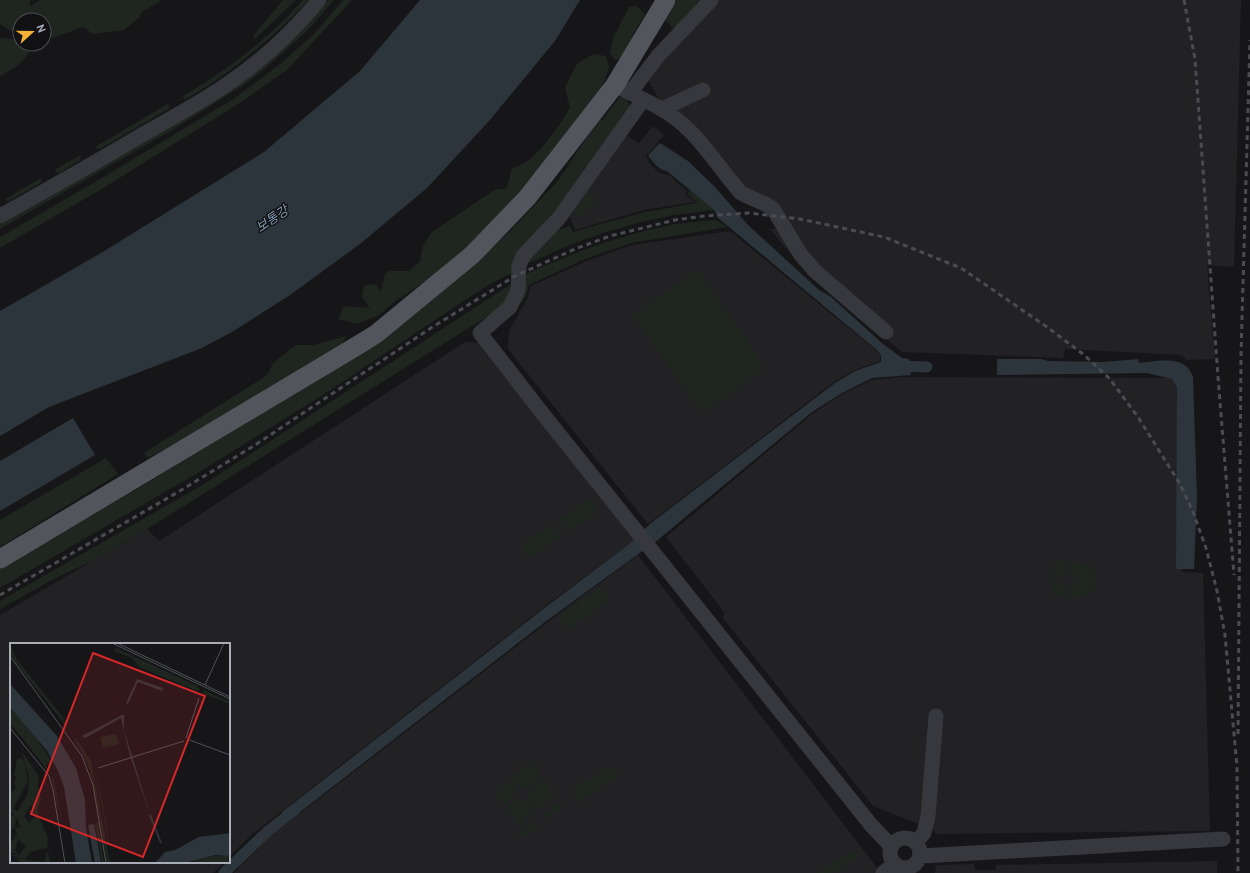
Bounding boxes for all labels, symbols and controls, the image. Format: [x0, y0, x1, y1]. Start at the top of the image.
north arrow [12, 12, 52, 52]
text: N [34, 23, 49, 34]
water label: 보통강 [252, 201, 293, 236]
inset map [10, 643, 230, 863]

